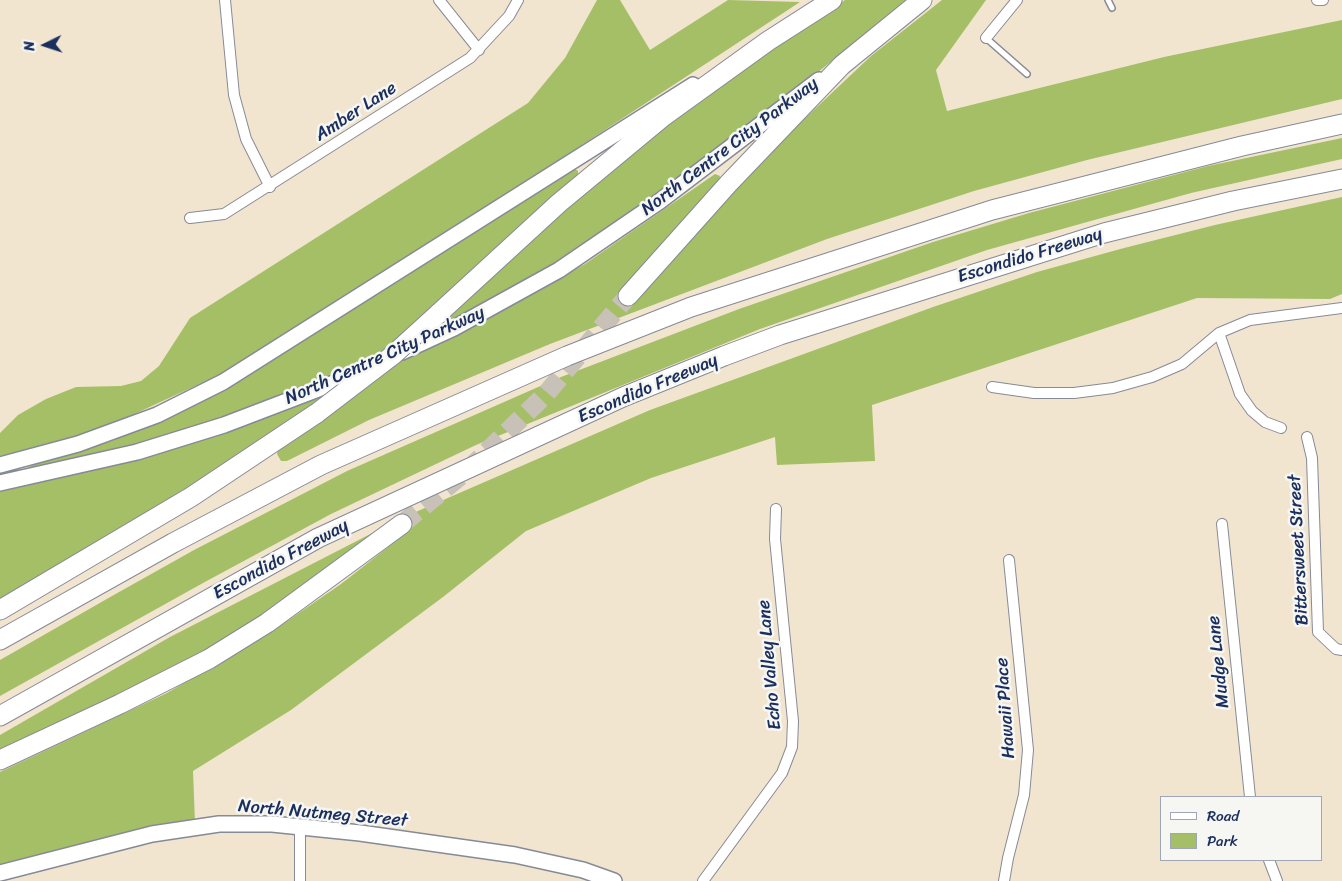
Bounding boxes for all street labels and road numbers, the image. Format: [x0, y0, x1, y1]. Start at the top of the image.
street label: North Centre City Parkway [637, 73, 823, 221]
street label: Amber Lane [311, 78, 401, 146]
street label: Escondido Freeway [955, 224, 1105, 288]
street label: North Centre City Parkway [282, 302, 488, 410]
street label: Escondido Freeway [575, 350, 721, 428]
street label: Bittersweet Street [1284, 474, 1314, 626]
street label: Escondido Freeway [210, 515, 352, 605]
street label: Echo Valley Lane [754, 599, 786, 731]
street label: Mudge Lane [1203, 615, 1235, 709]
street label: Hawaii Place [992, 657, 1020, 759]
street label: North Nutmeg Street [237, 796, 409, 832]

